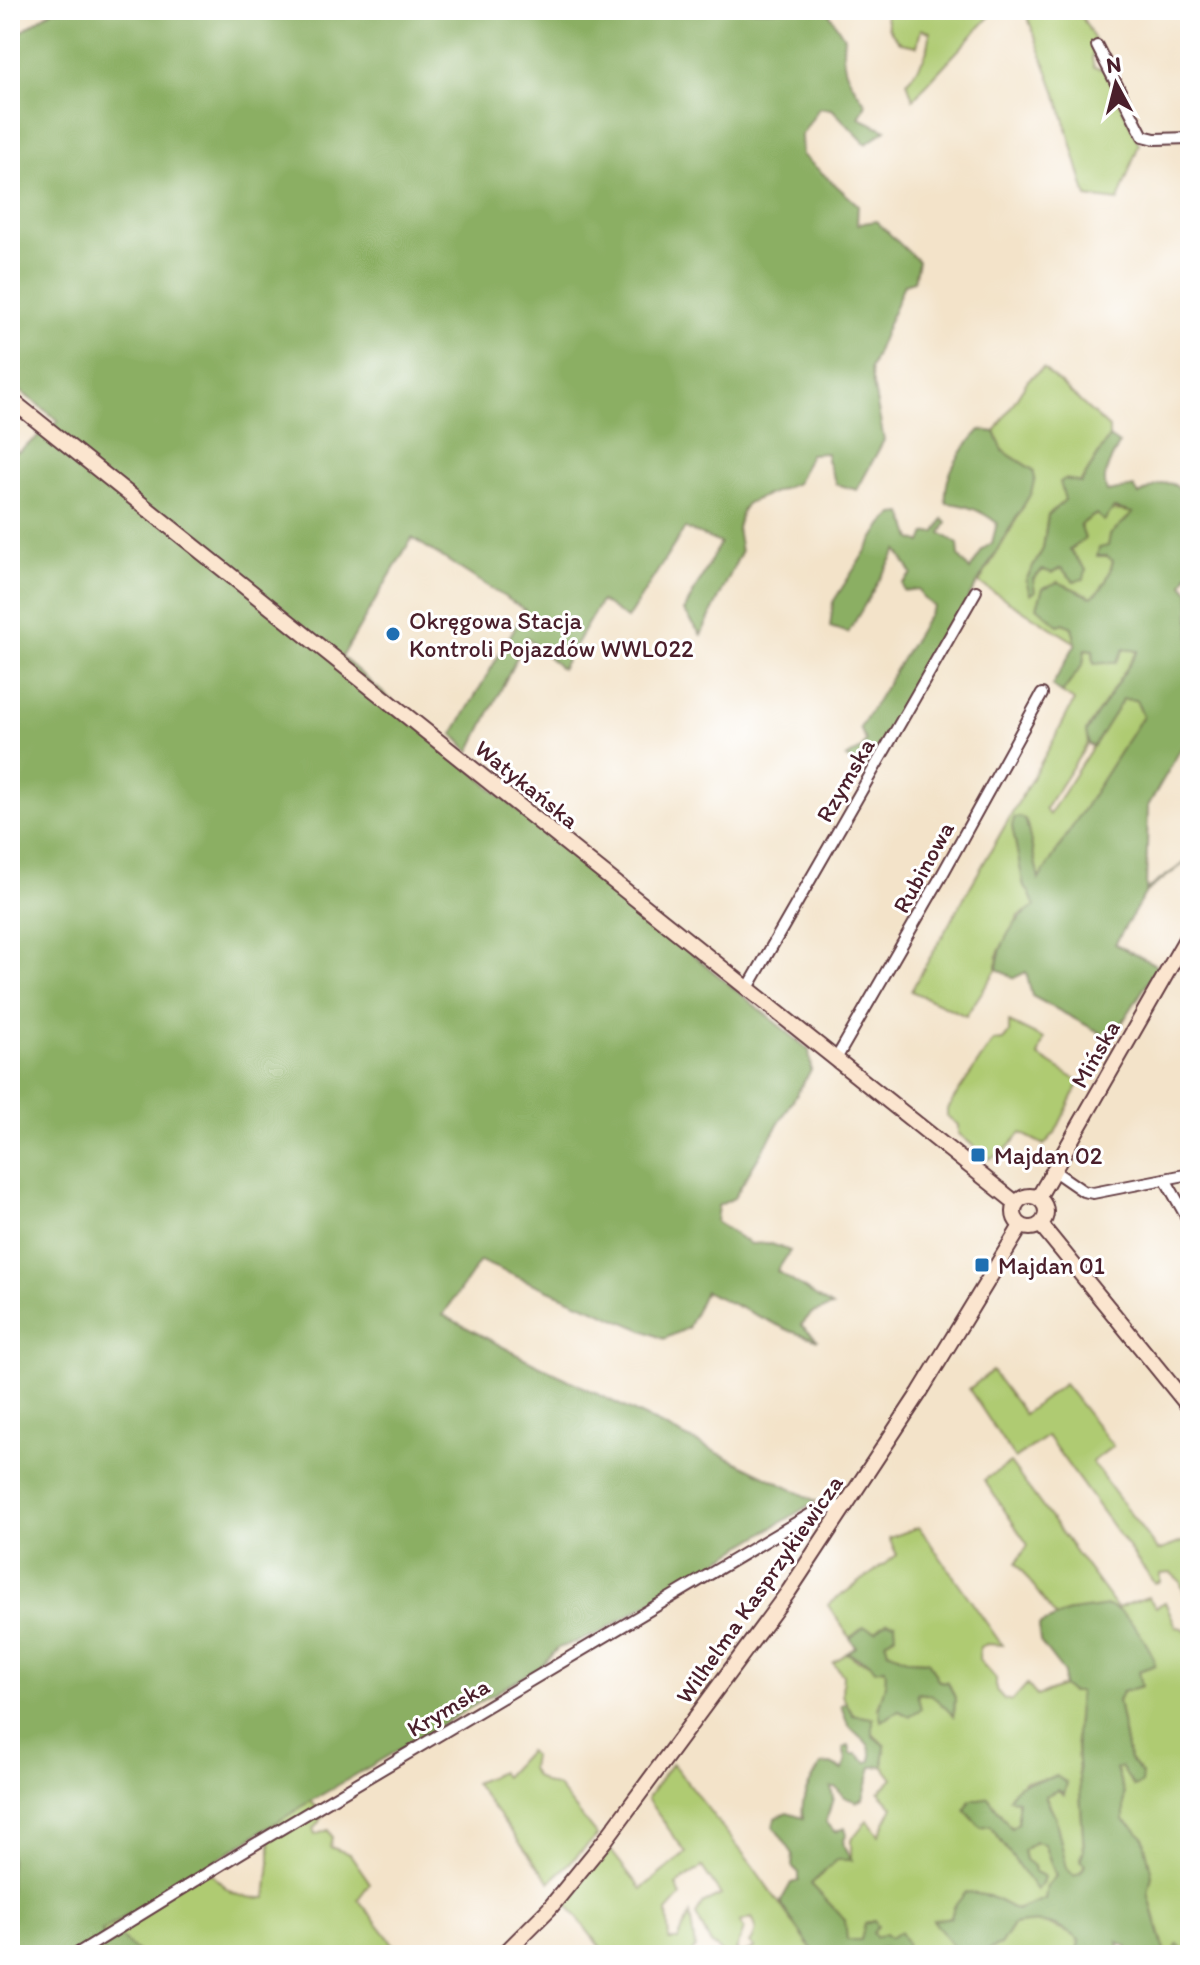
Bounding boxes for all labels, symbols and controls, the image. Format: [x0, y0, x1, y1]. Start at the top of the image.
north arrow [1076, 44, 1156, 124]
text: N [1105, 50, 1123, 79]
place label: Okręgowa Stacja Kontroli Pojazdów WWL022 [409, 606, 694, 663]
marker: Okręgowa Stacja Kontroli Pojazdów WWL022 [384, 625, 402, 643]
street label: Rzymska [809, 732, 881, 827]
street label: Watykańska [469, 733, 585, 835]
street label: Rubinowa [886, 816, 960, 918]
street label: Mińska [1064, 1015, 1126, 1093]
place label: Majdan 02 [994, 1141, 1103, 1170]
marker: Majdan 02 [969, 1146, 987, 1164]
place label: Majdan 01 [998, 1251, 1105, 1280]
marker: Majdan 01 [973, 1256, 991, 1274]
street label: Wilhelma Kasprzykiewicza [669, 1469, 849, 1709]
street label: Krymska [401, 1671, 495, 1743]

